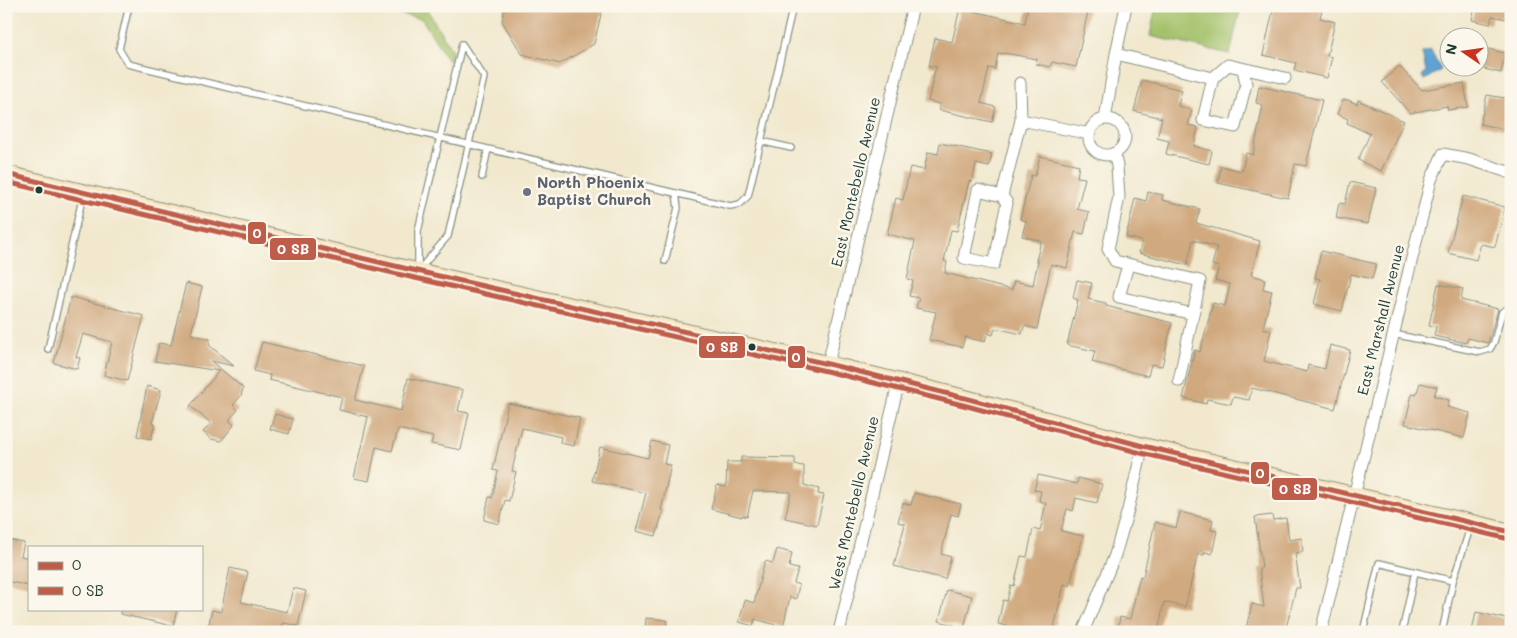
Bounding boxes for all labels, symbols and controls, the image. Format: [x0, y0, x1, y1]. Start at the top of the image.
north arrow [1440, 28, 1490, 78]
text: N [1440, 42, 1461, 56]
street label: East Montebello Avenue [826, 95, 884, 269]
place label: North Phoenix Baptist Church [537, 172, 651, 209]
unlabelled marker [34, 185, 44, 195]
marker: North Phoenix Baptist Church [521, 186, 533, 198]
line badge: 0 [247, 221, 267, 245]
text: 0 [252, 223, 262, 242]
line badge: 0 SB [269, 237, 317, 261]
text: 0 SB [277, 239, 309, 258]
street label: East Marshall Avenue [1352, 242, 1408, 397]
line badge: 0 SB [698, 335, 746, 359]
text: 0 SB [706, 337, 738, 356]
unlabelled marker [747, 342, 757, 352]
line badge: 0 [787, 345, 806, 369]
text: 0 [791, 347, 801, 366]
street label: West Montebello Avenue [823, 414, 883, 592]
line badge: 0 [1250, 461, 1270, 485]
text: 0 [1255, 463, 1265, 482]
line badge: 0 SB [1271, 477, 1318, 501]
text: 0 SB [1279, 479, 1311, 498]
legend [28, 546, 202, 610]
text: 0 [72, 554, 81, 574]
text: 0 SB [72, 580, 104, 600]

